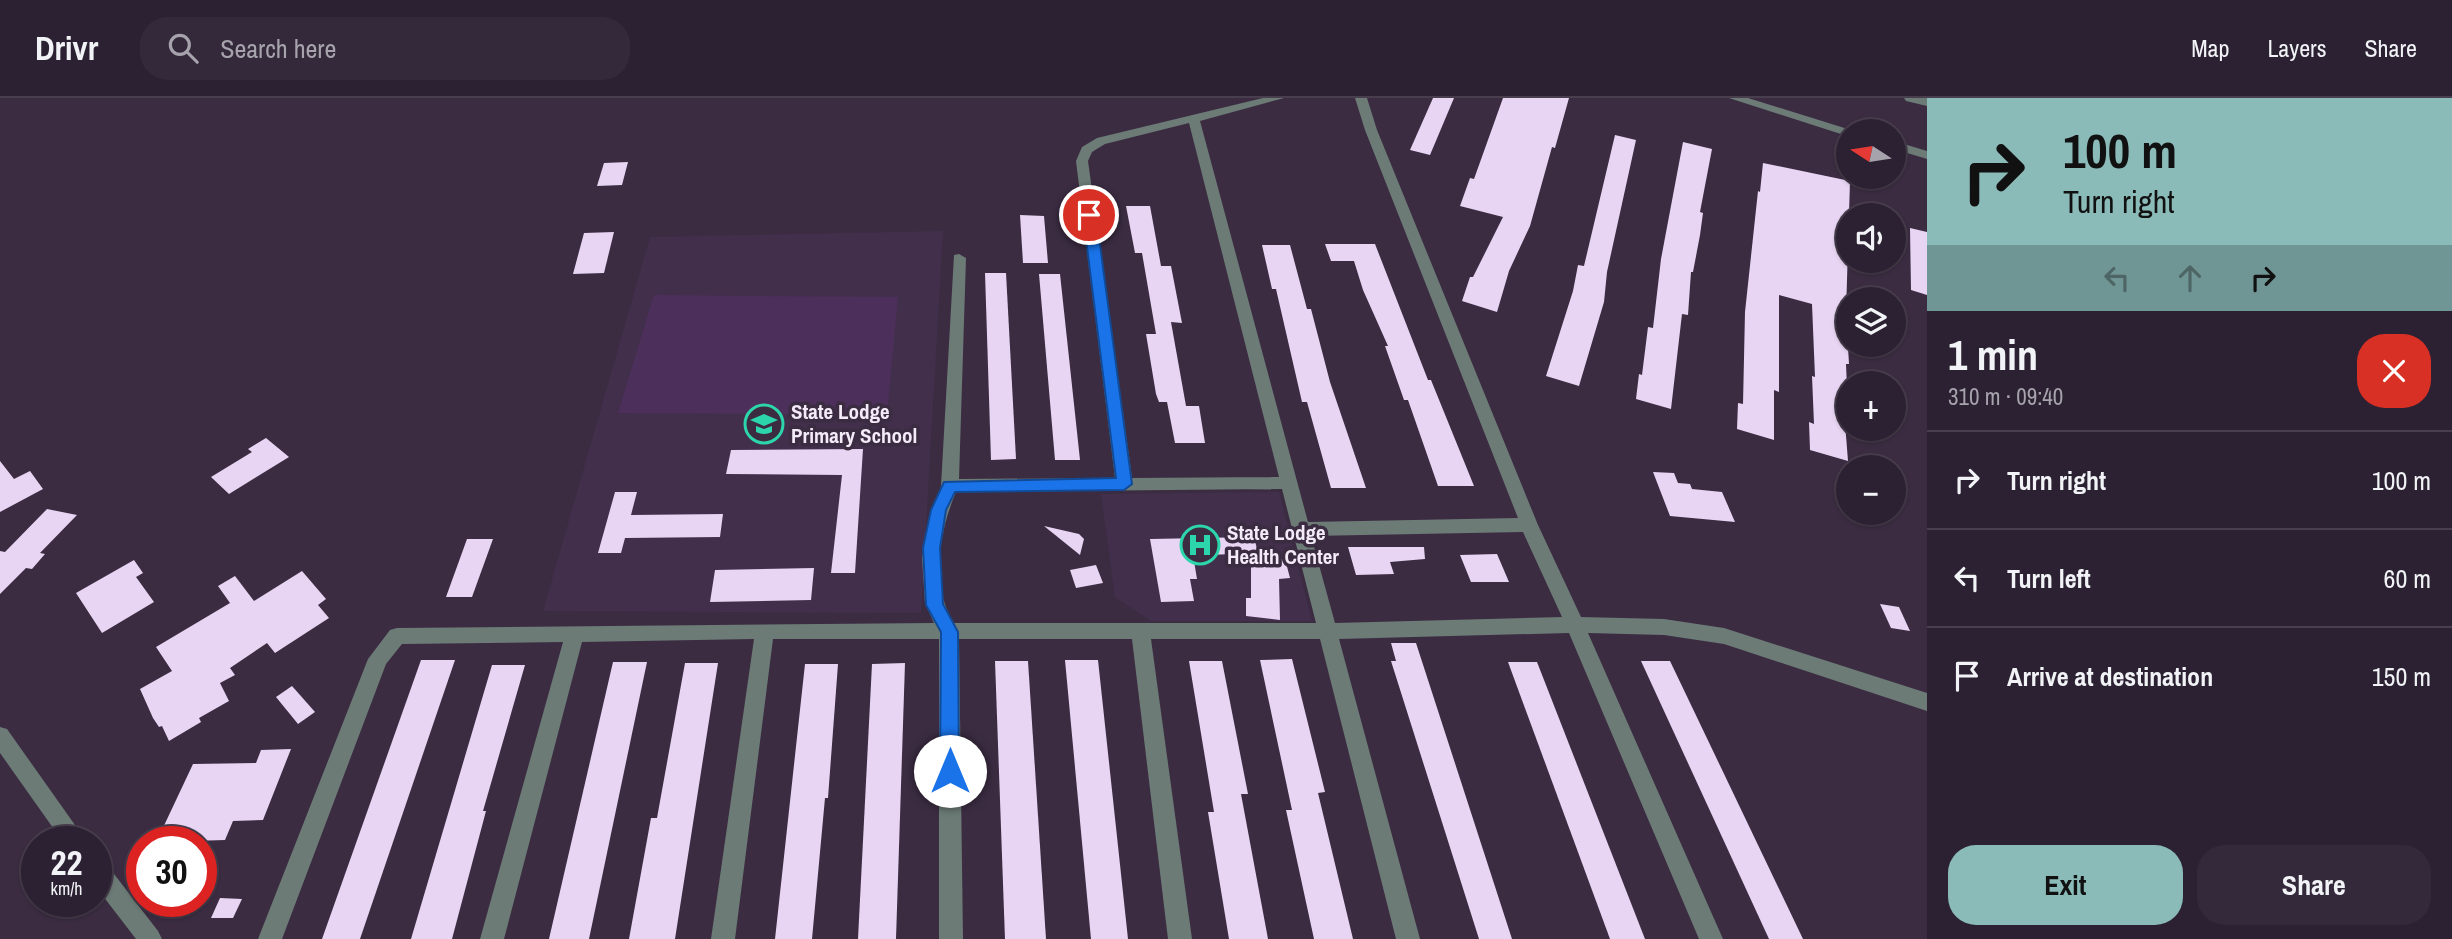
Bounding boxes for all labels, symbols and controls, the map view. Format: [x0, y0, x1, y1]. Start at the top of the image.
search box [140, 17, 630, 80]
text: Drivr [35, 26, 98, 70]
icon: search [164, 29, 202, 67]
text: Search here [220, 31, 336, 66]
text: Map [2191, 32, 2229, 64]
text: Layers [2267, 32, 2326, 64]
text: Share [2364, 32, 2417, 64]
text: 100 m [2063, 117, 2177, 183]
north arrow [1836, 119, 1906, 189]
map controls [1836, 119, 1906, 525]
icon: right [1948, 126, 2039, 217]
text: Turn right [2063, 180, 2175, 223]
pin [1059, 185, 1119, 245]
icon: arrive [1070, 196, 1108, 234]
button: sound [1836, 203, 1906, 273]
icon: left [2098, 259, 2136, 297]
icon: ahead [2171, 259, 2209, 297]
icon: right [2244, 259, 2282, 297]
button: layers [1836, 287, 1906, 357]
text: 1 min [1948, 327, 2038, 383]
button: close [2357, 334, 2431, 408]
button: + [1836, 371, 1906, 441]
text: 310 m · 09:40 [1948, 381, 2063, 412]
place label: State Lodge Primary School [791, 397, 917, 450]
school or university icon: State Lodge Primary School [743, 403, 785, 445]
button: − [1836, 455, 1906, 525]
icon: right [1948, 461, 1986, 499]
text: Turn right [2007, 463, 2106, 498]
text: 100 m [2372, 463, 2431, 498]
place label: State Lodge Health Center [1227, 518, 1339, 571]
hospital icon: State Lodge Health Center [1179, 524, 1221, 566]
icon: left [1948, 559, 1986, 597]
text: Turn left [2007, 561, 2091, 596]
text: 60 m [2384, 561, 2431, 596]
icon: arrive [1948, 657, 1986, 695]
text: Arrive at destination [2007, 659, 2213, 694]
text: 150 m [2372, 659, 2431, 694]
position arrow [913, 734, 987, 808]
speed limit sign: 30 [126, 826, 217, 917]
text: 22 [51, 839, 82, 886]
button: Exit [1948, 845, 2183, 925]
button: Share [2197, 845, 2431, 925]
text: km/h [51, 876, 83, 901]

